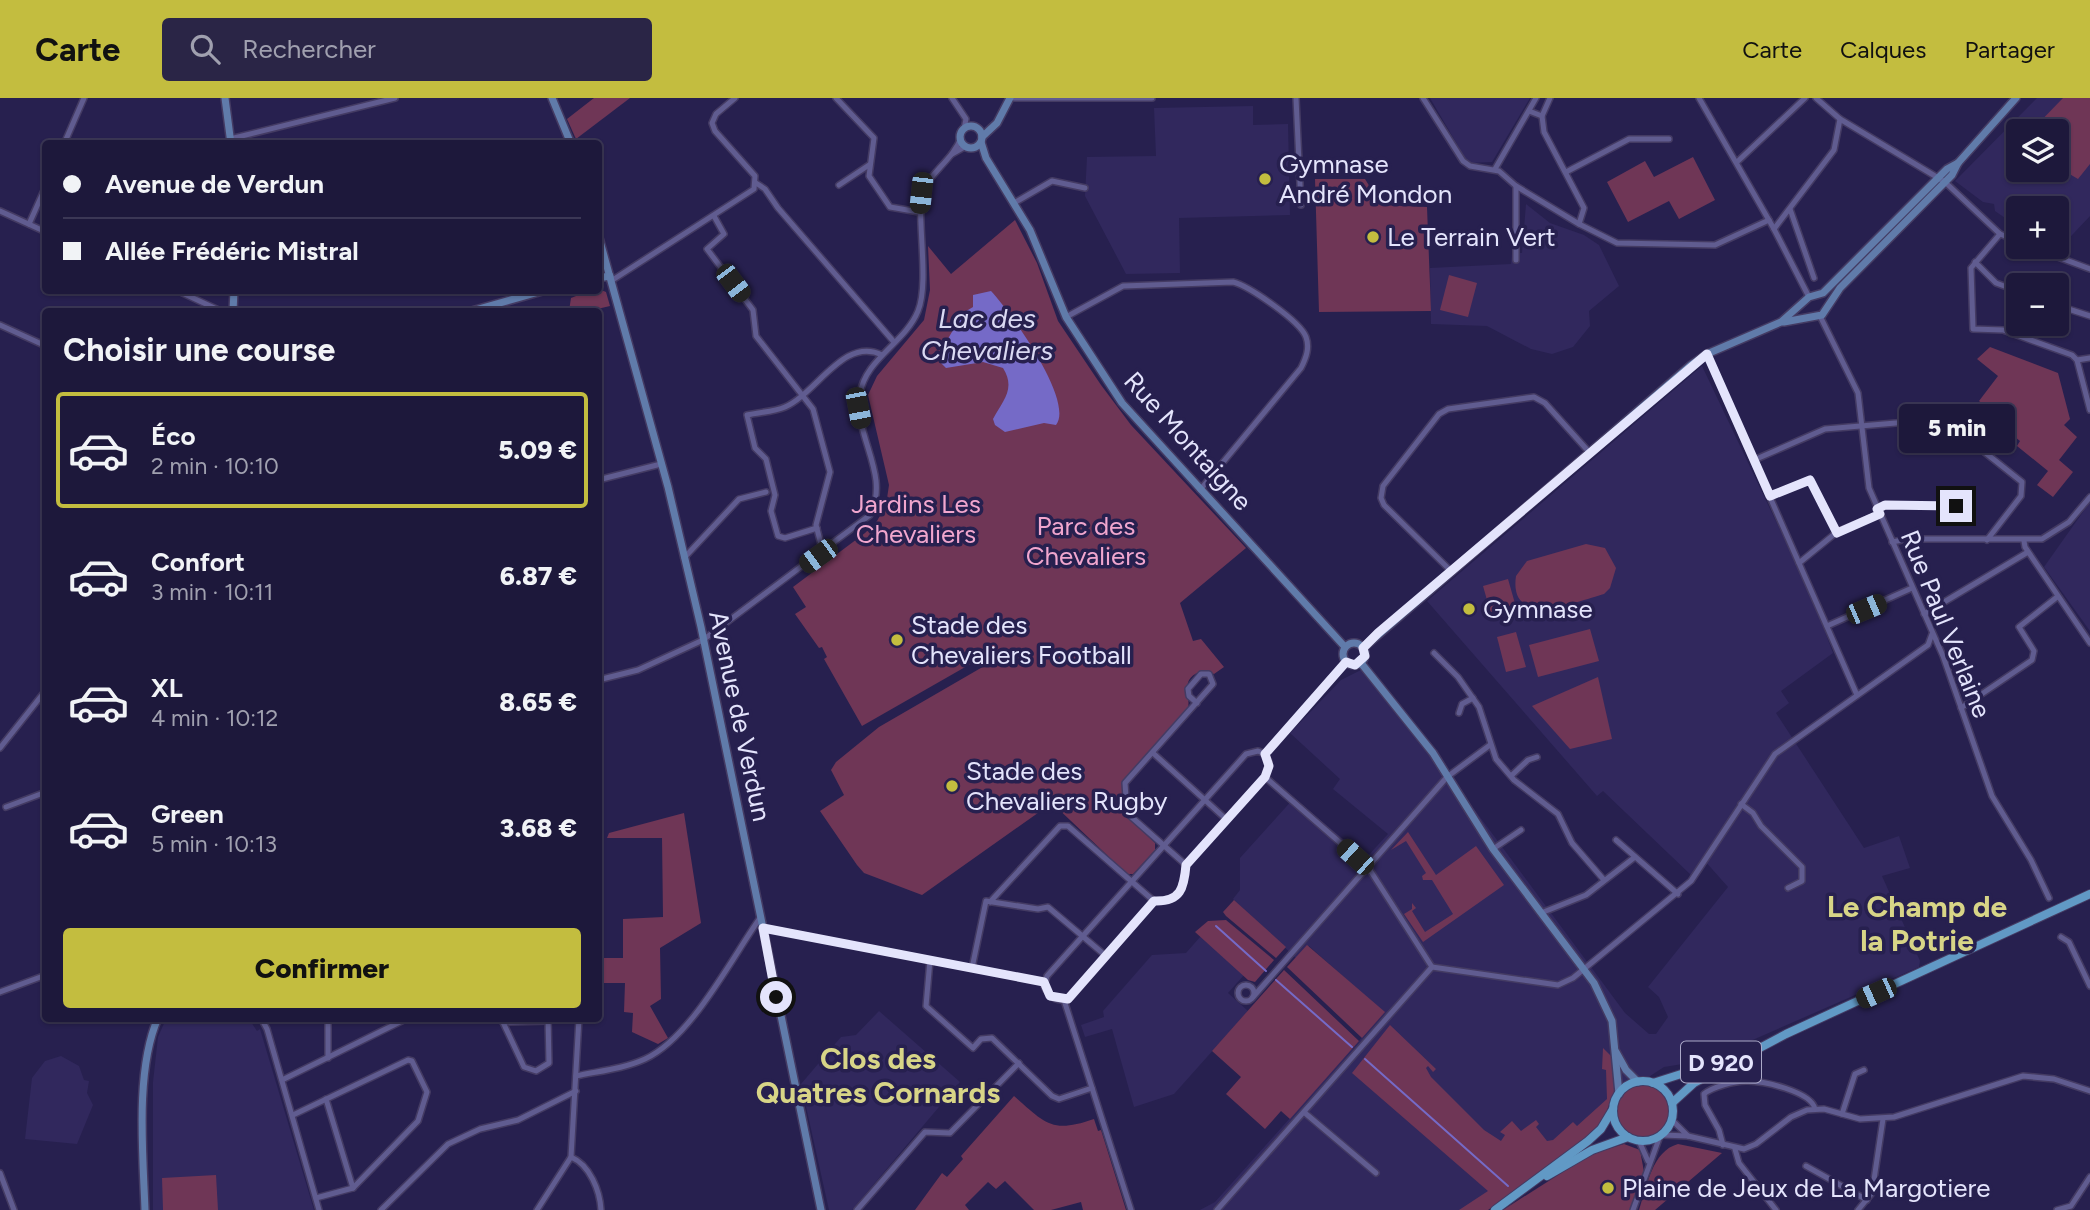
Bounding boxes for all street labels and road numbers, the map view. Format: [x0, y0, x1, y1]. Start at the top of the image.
street label: Rue Montaigne [1117, 365, 1259, 517]
street label: Rue Paul Verlaine [1894, 525, 1998, 723]
street label: Avenue de Verdun [702, 608, 778, 824]
road number: D 920 [1681, 1042, 1761, 1082]

